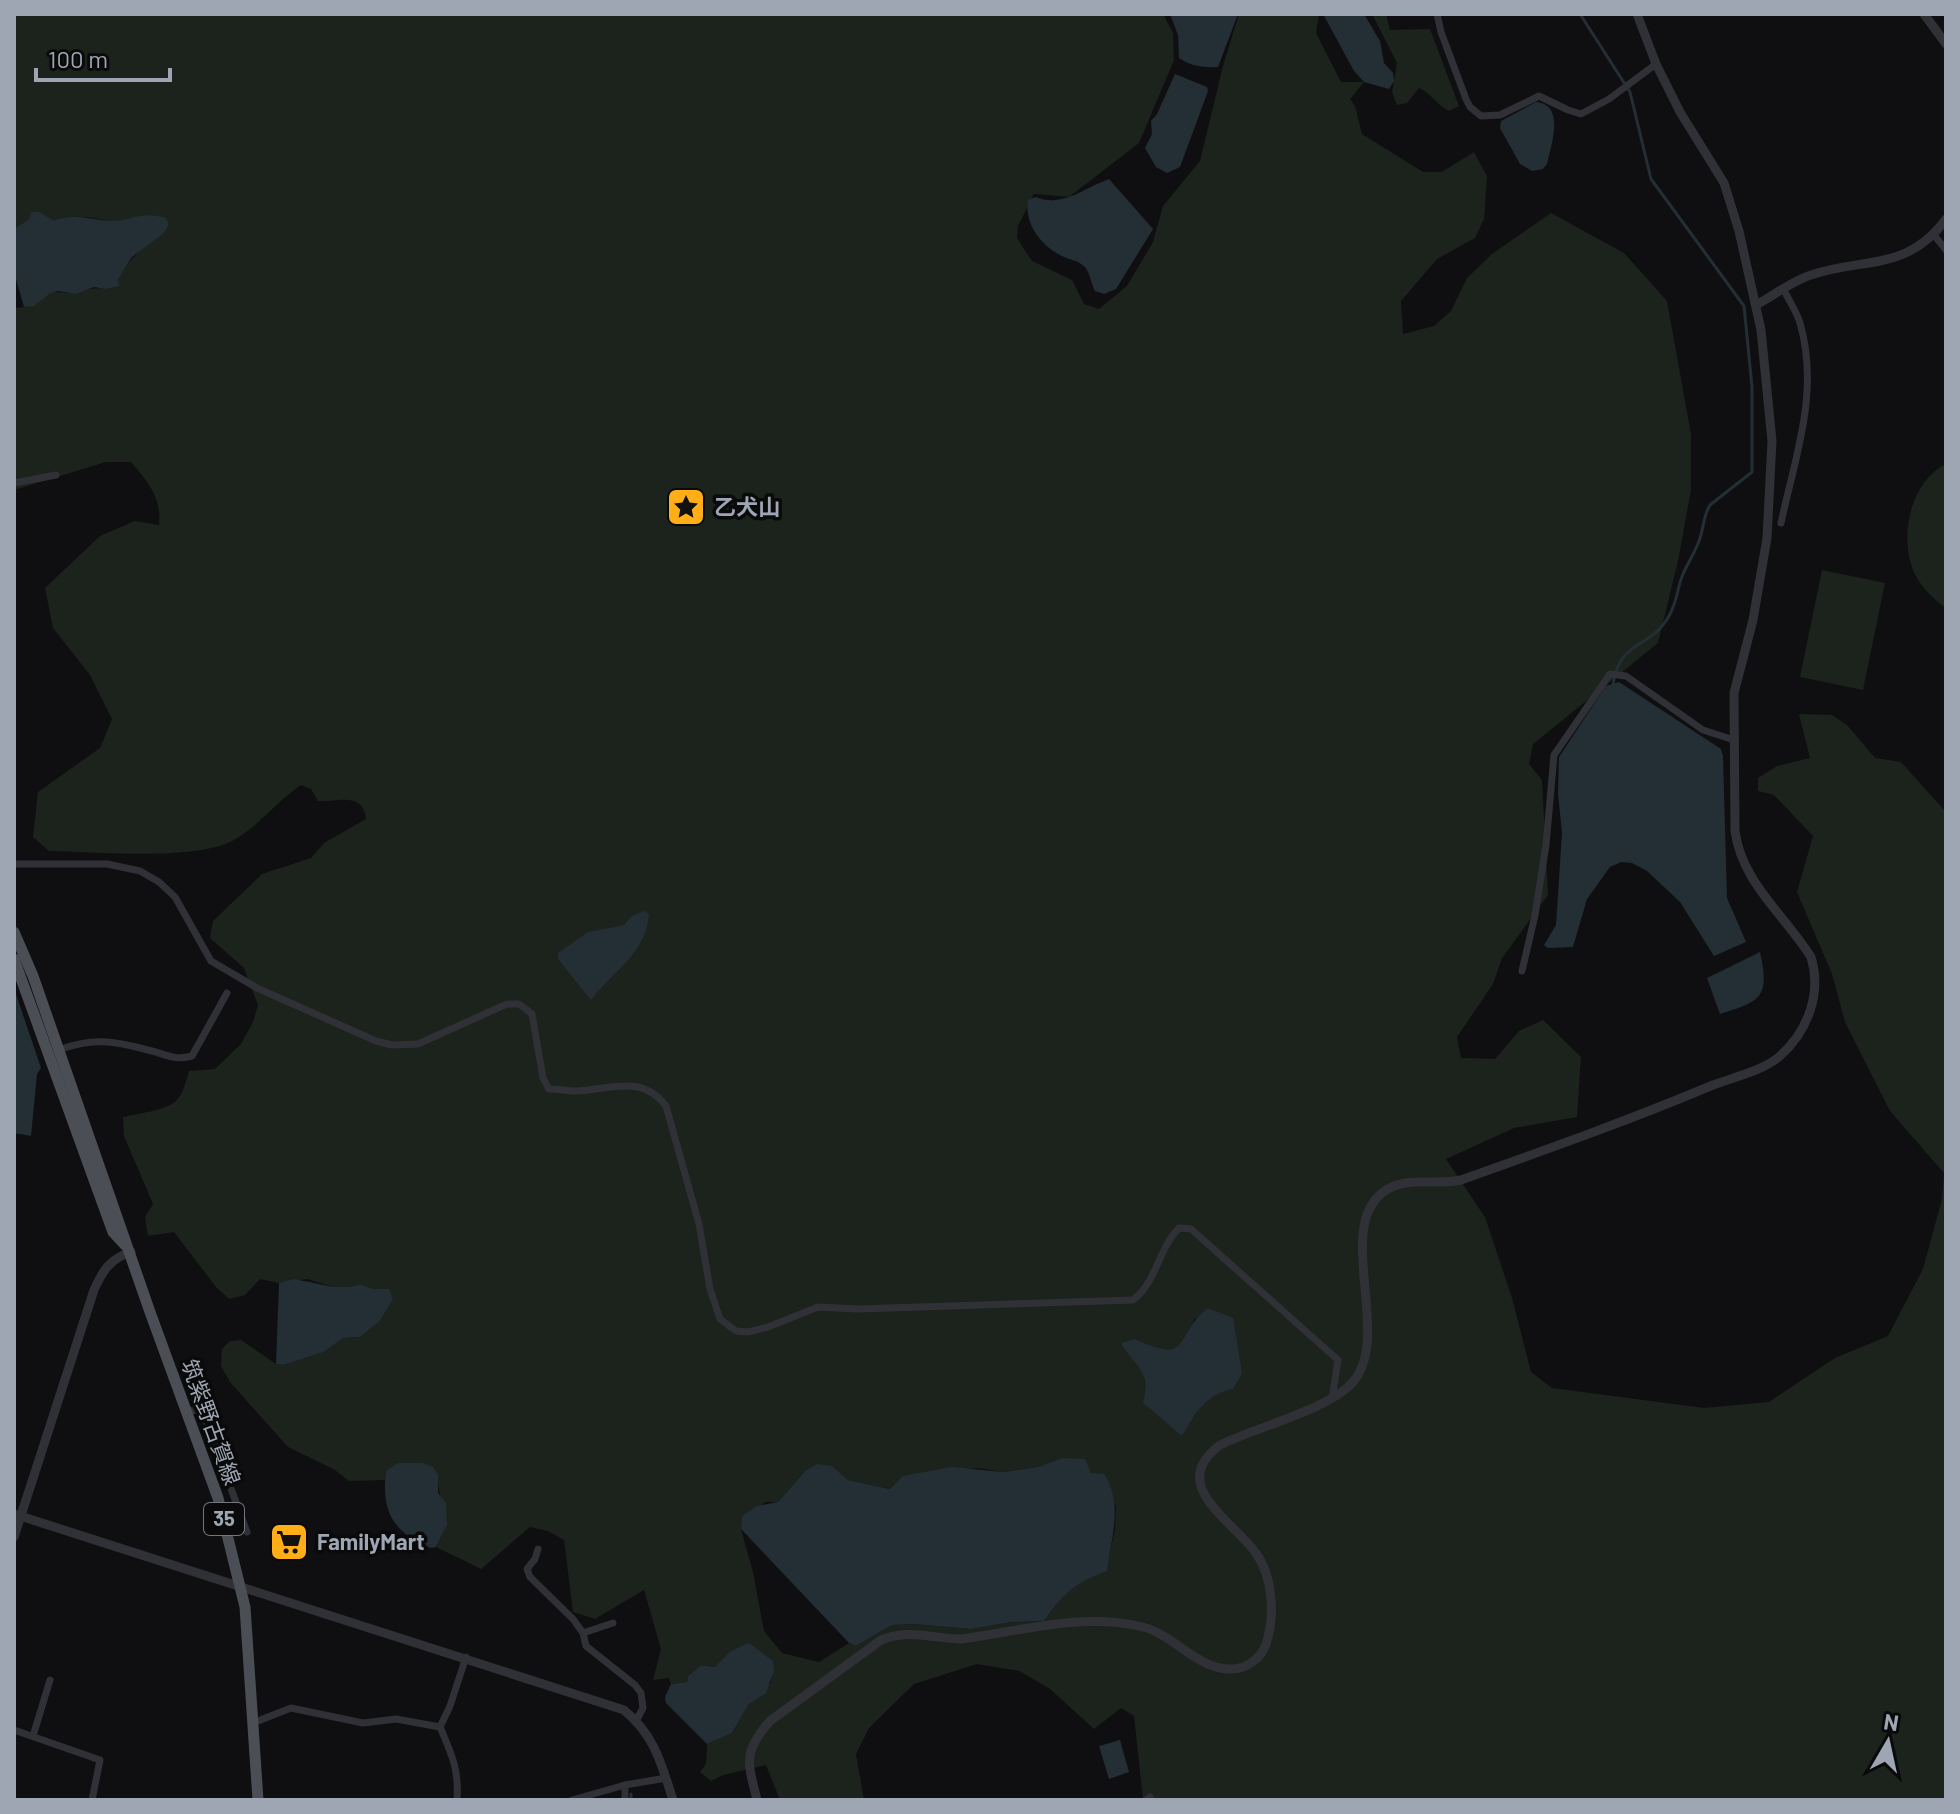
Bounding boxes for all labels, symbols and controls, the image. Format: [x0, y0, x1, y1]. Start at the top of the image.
scale bar [36, 32, 170, 82]
text: 100 m [48, 44, 108, 73]
place icon: 乙犬山 [665, 486, 707, 528]
place label: 乙犬山 [714, 493, 780, 519]
street label: 筑紫野古賀線 [177, 1355, 247, 1488]
road number: 35 [204, 1503, 244, 1535]
supermarket icon: FamilyMart [268, 1521, 310, 1563]
place label: FamilyMart [317, 1528, 425, 1554]
north arrow [1848, 1702, 1928, 1782]
text: N [1882, 1707, 1901, 1735]

